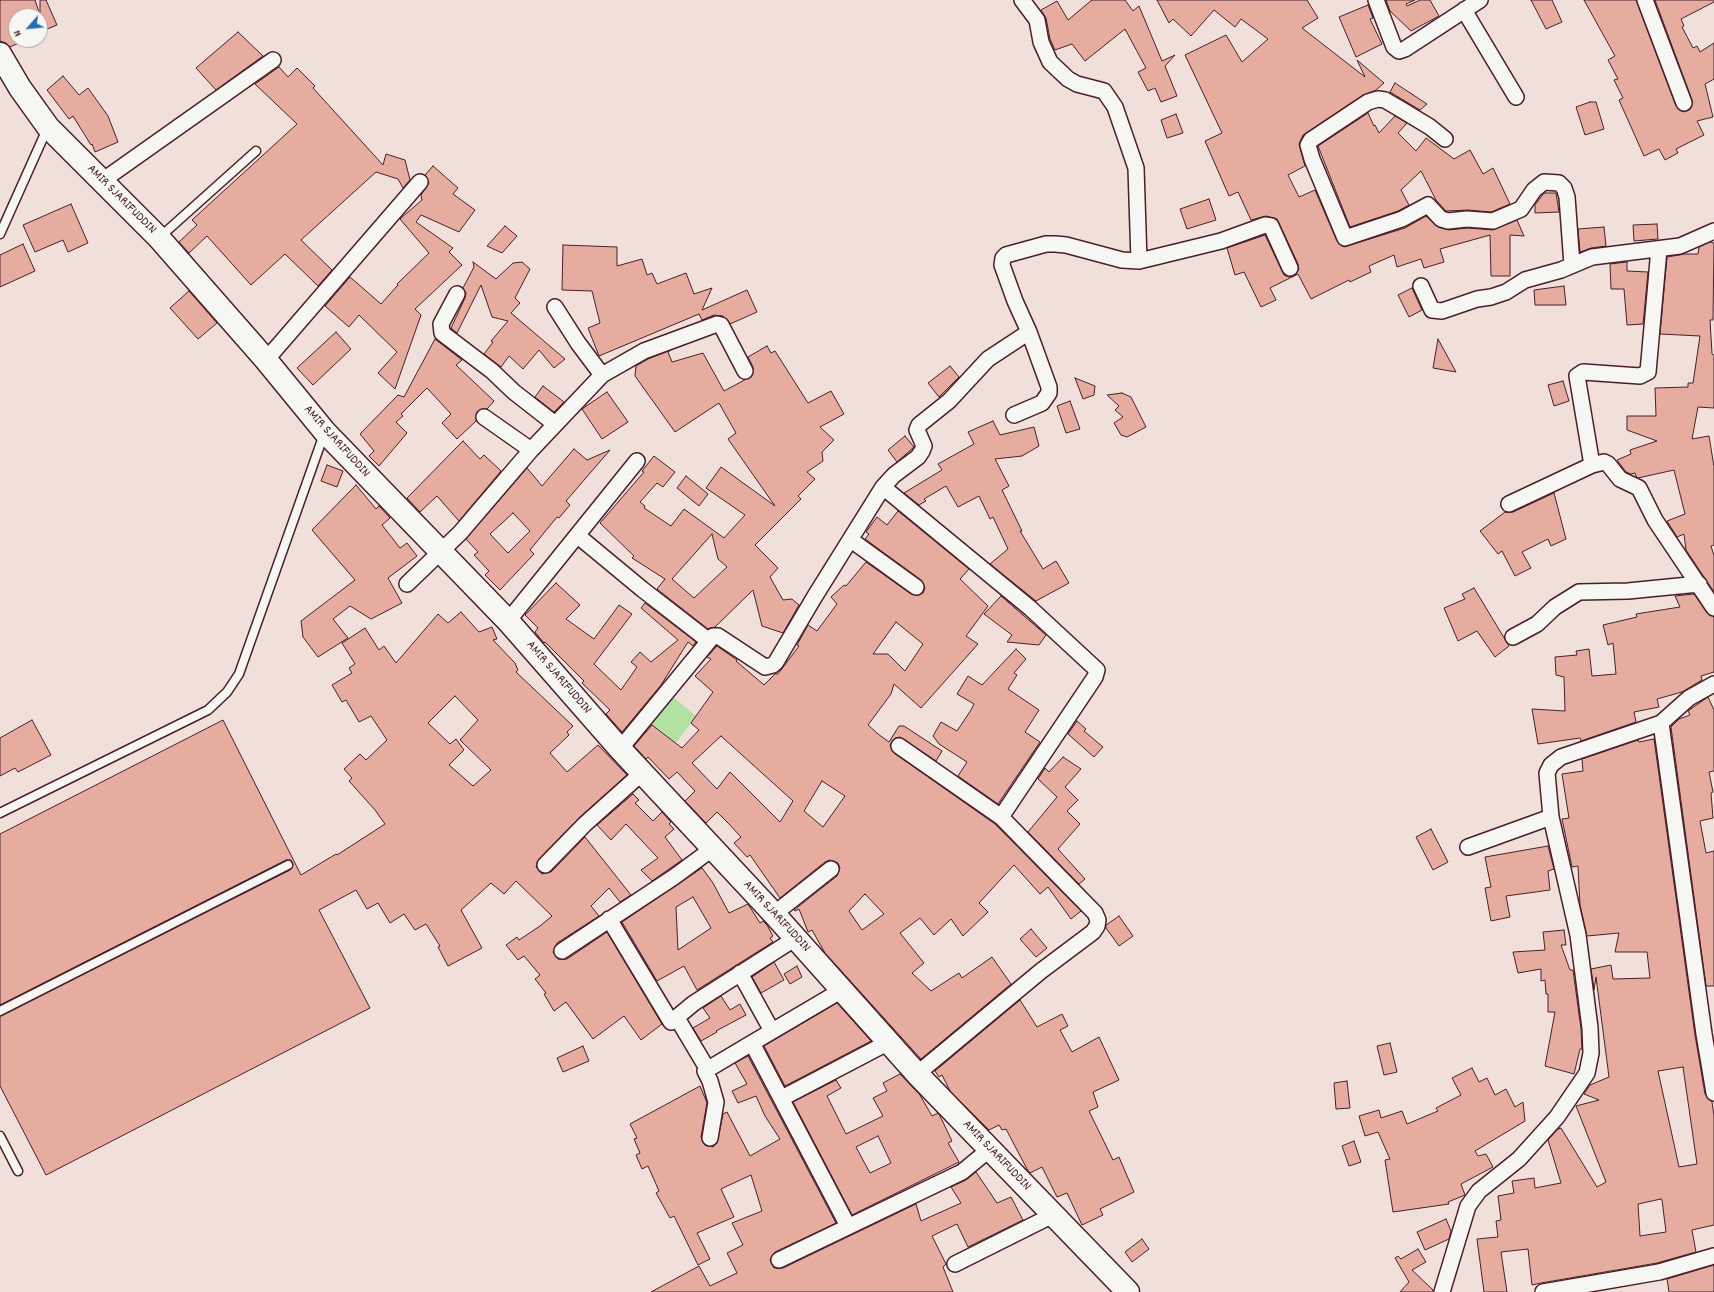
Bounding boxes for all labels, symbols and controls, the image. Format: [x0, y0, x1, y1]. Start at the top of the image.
north arrow [8, 8, 48, 48]
text: N [10, 27, 27, 39]
street label: AMIR SJARIFUDDIN [83, 162, 159, 238]
street label: AMIR SJARIFUDDIN [299, 403, 373, 481]
street label: AMIR SJARIFUDDIN [522, 638, 594, 718]
street label: AMIR SJARIFUDDIN [739, 878, 813, 956]
street label: AMIR SJARIFUDDIN [958, 1118, 1034, 1194]

